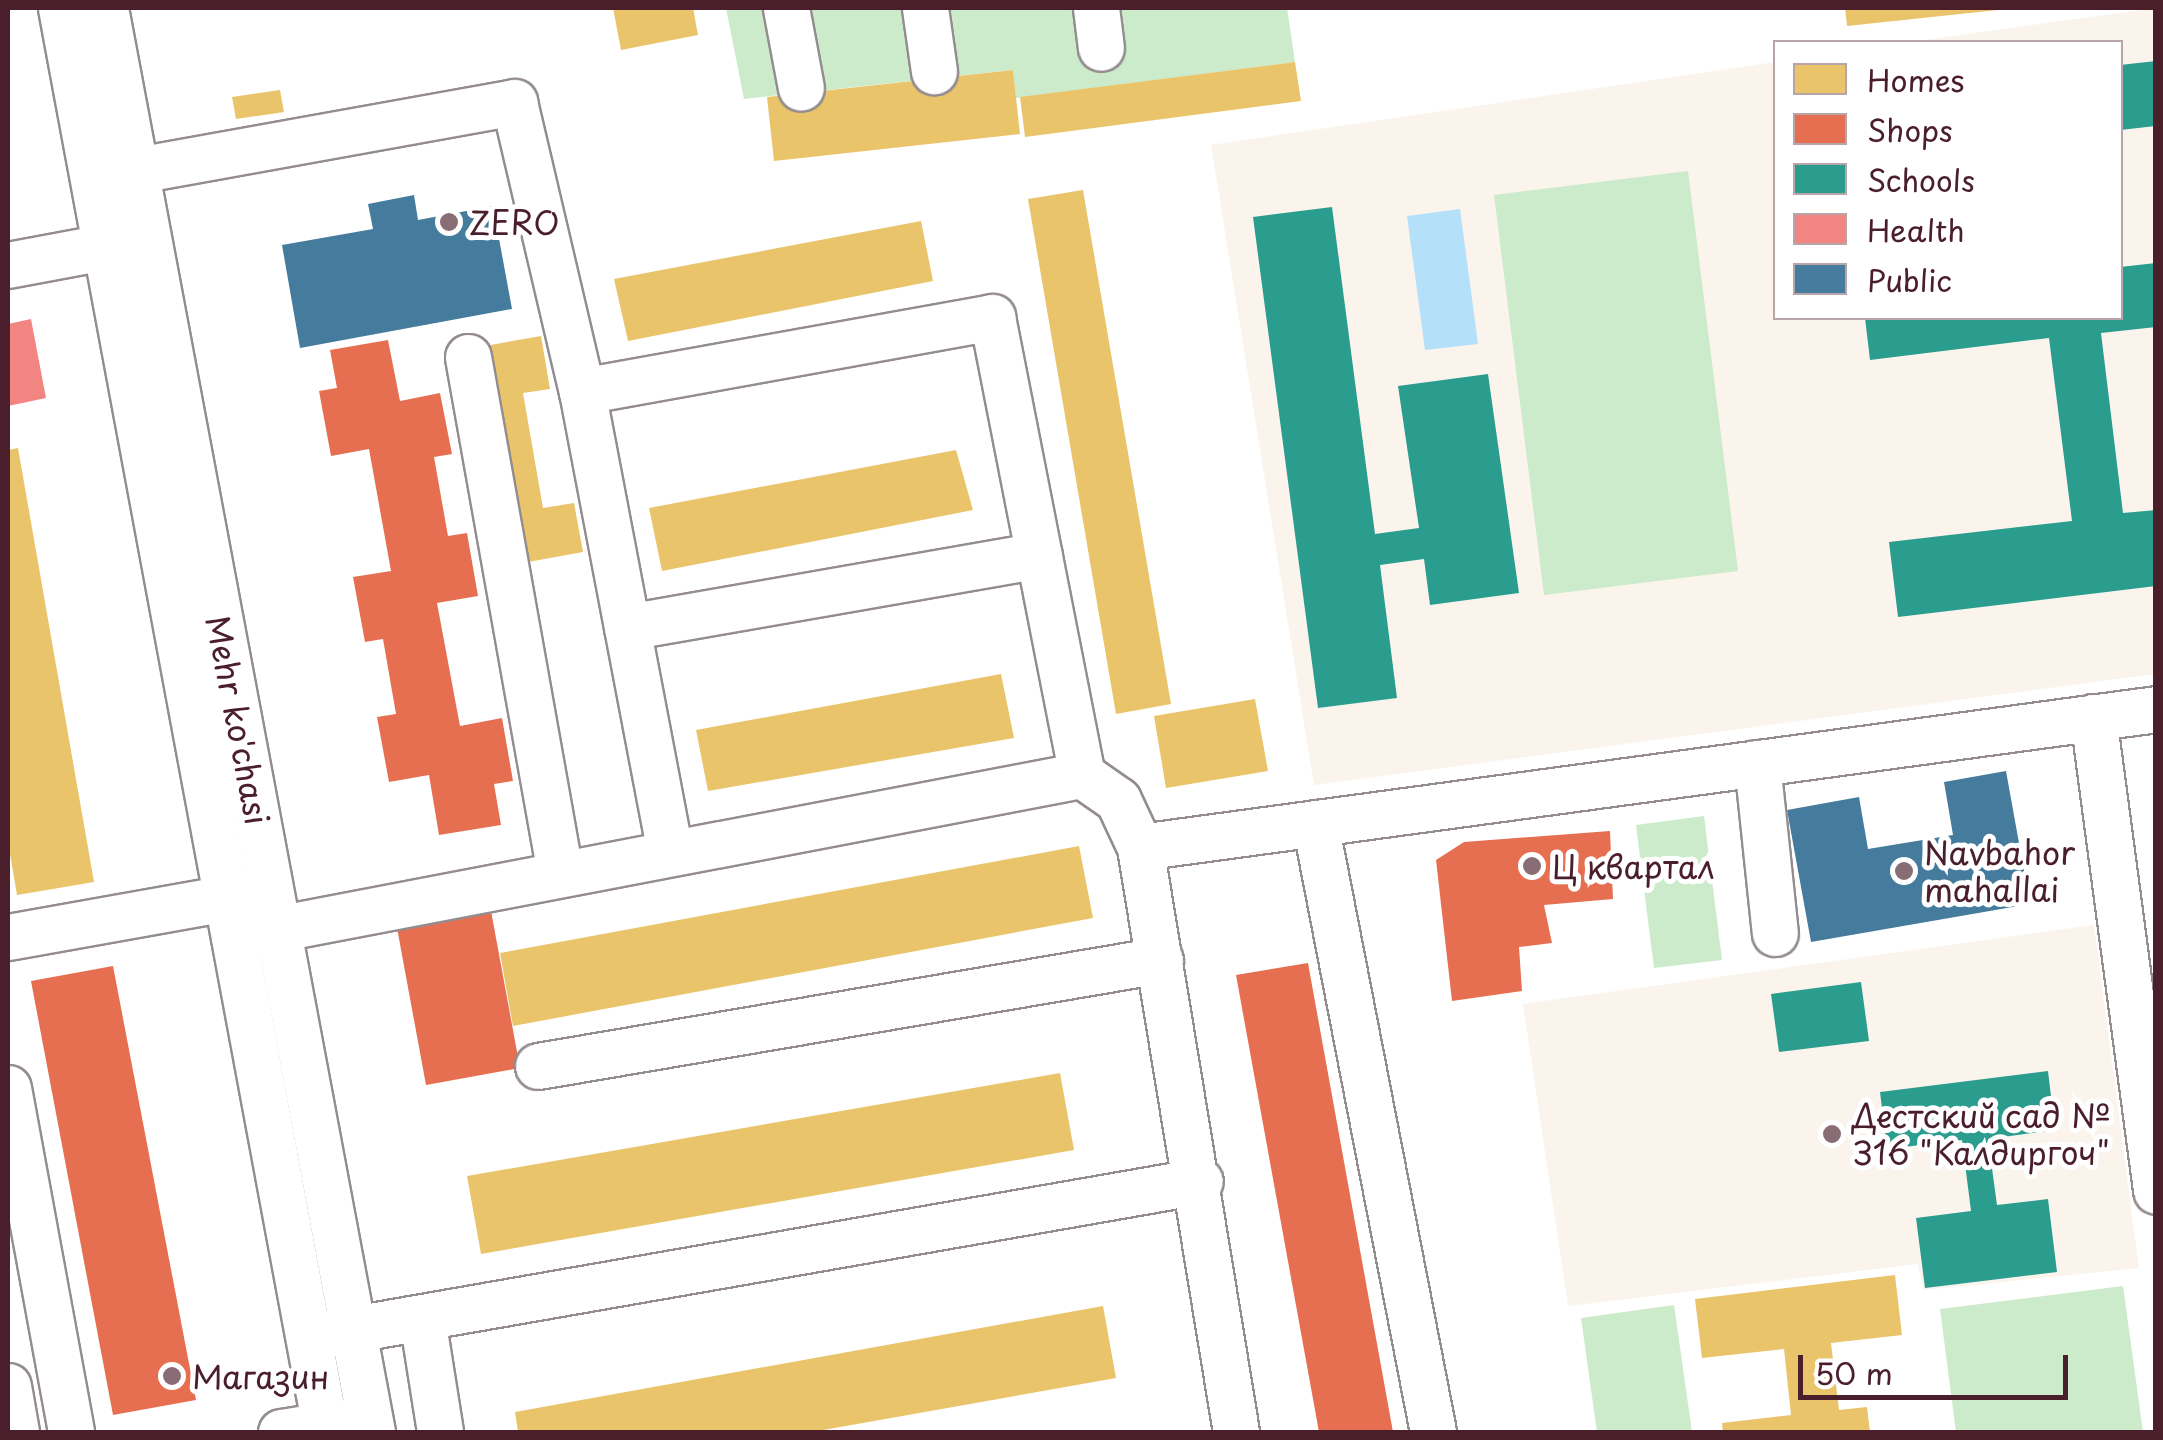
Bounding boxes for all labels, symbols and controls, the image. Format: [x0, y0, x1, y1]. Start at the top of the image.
legend [1773, 40, 2123, 320]
text: Homes [1867, 57, 1964, 102]
text: Shops [1867, 107, 1953, 152]
text: Schools [1867, 157, 1975, 202]
place label: ZERO [469, 203, 559, 241]
text: Health [1867, 207, 1965, 252]
marker: ZERO [438, 211, 460, 233]
text: Public [1867, 257, 1952, 302]
street label: Mehr ko'chasi [199, 613, 277, 827]
place label: Navbahor mahallai [1924, 834, 2075, 909]
place label: Ц квартал [1552, 847, 1717, 885]
marker: Ц квартал [1521, 855, 1543, 877]
marker: Navbahor mahallai [1893, 860, 1915, 882]
place label: Дестский сад № 316 "Калдиргоч" [1852, 1097, 2113, 1172]
marker: Дестский сад № 316 "Калдиргоч" [1821, 1123, 1843, 1145]
scale bar [1803, 1335, 2073, 1397]
text: 50 m [1815, 1350, 1893, 1395]
place label: Магазин [192, 1357, 329, 1395]
marker: Магазин [161, 1365, 183, 1387]

